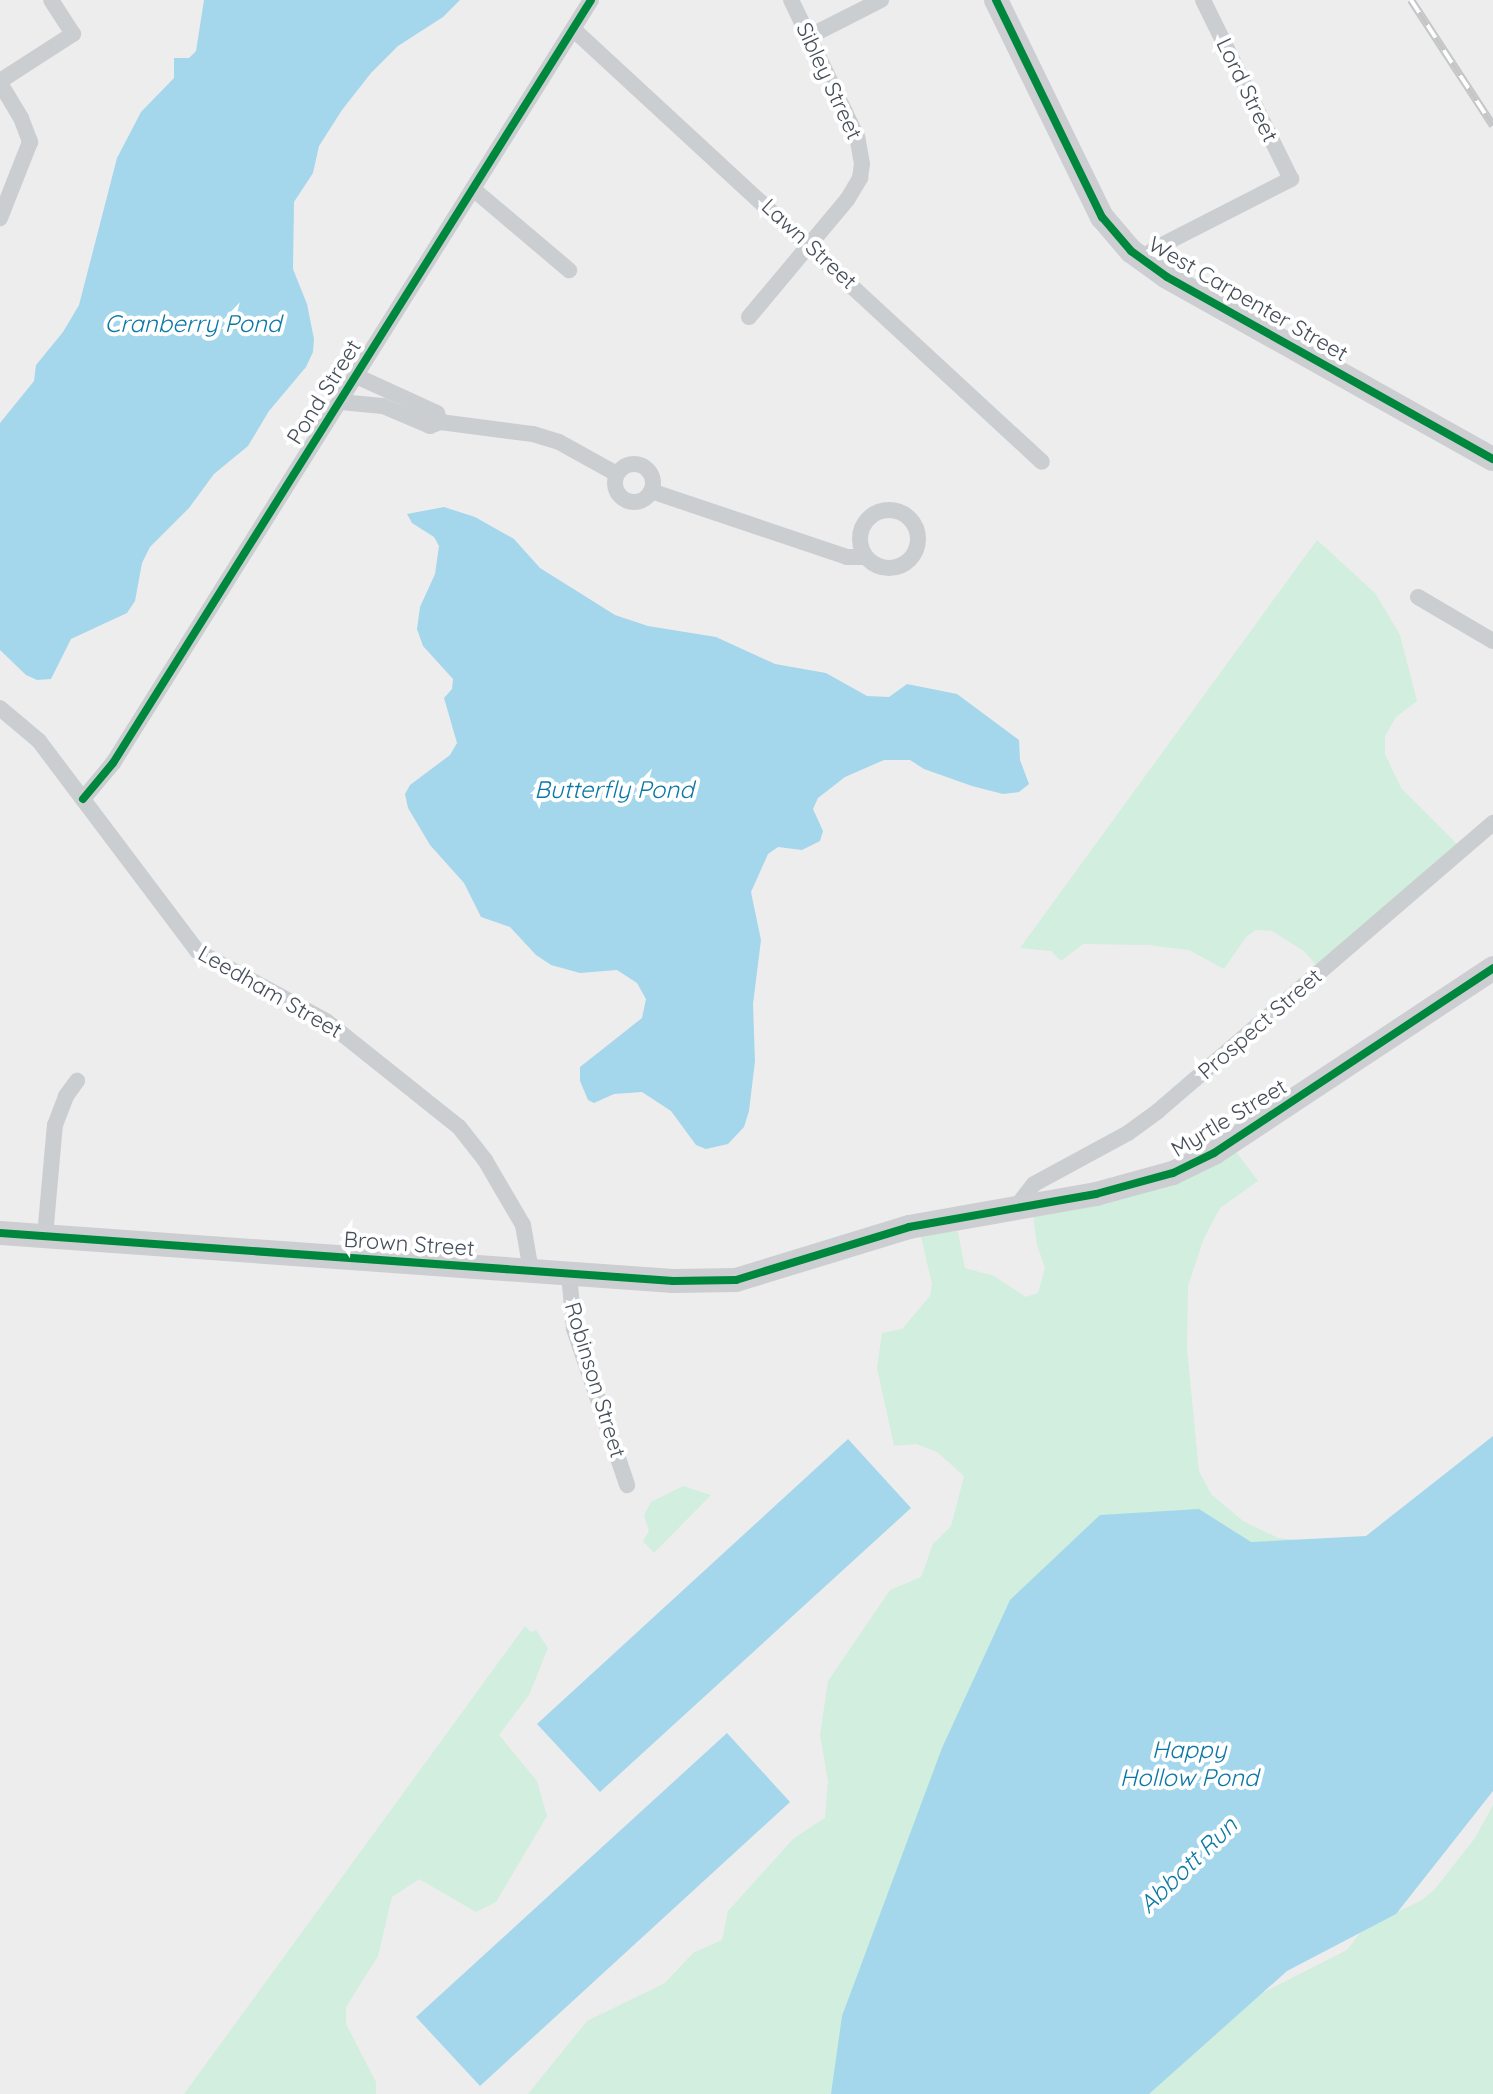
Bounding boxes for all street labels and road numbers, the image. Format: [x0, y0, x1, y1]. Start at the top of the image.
street label: Sibley Street [790, 18, 868, 144]
street label: Lord Street [1210, 34, 1284, 146]
street label: Lawn Street [756, 193, 862, 295]
street label: West Carpenter Street [1143, 231, 1353, 367]
street label: Pond Street [281, 335, 367, 449]
street label: Leedham Street [193, 940, 347, 1044]
street label: Prospect Street [1193, 963, 1327, 1085]
street label: Myrtle Street [1166, 1073, 1292, 1163]
street label: Brown Street [343, 1226, 475, 1262]
street label: Robinson Street [559, 1299, 631, 1461]

